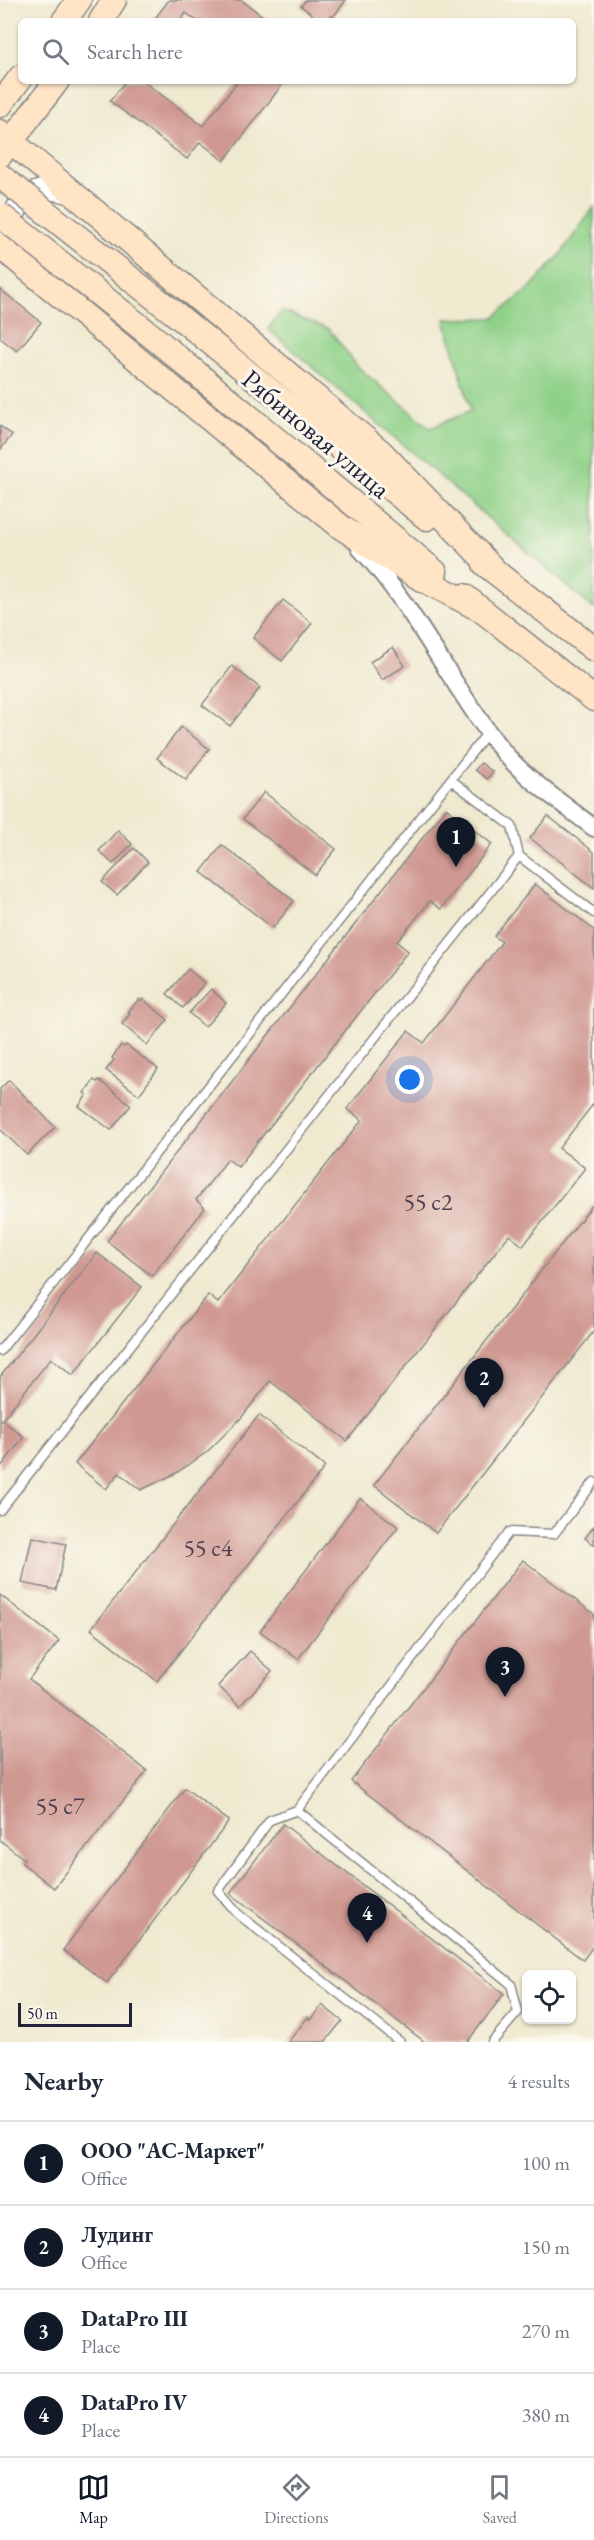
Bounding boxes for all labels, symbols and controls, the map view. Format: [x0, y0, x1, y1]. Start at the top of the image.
search box [18, 18, 576, 84]
icon: search [39, 35, 72, 68]
text: Search here [87, 37, 182, 66]
street label: Рябиновая улица [235, 361, 398, 506]
pin: 1 [436, 818, 476, 867]
your location [395, 1065, 424, 1094]
house number: 55 с2 [403, 1186, 453, 1217]
pin: 2 [464, 1358, 504, 1408]
house number: 55 с4 [183, 1532, 233, 1563]
pin: 3 [486, 1648, 524, 1697]
house number: 55 с7 [35, 1790, 85, 1821]
pin: 4 [348, 1894, 386, 1943]
map controls [522, 1970, 576, 2024]
button: locate [522, 1970, 576, 2024]
scale bar [18, 2000, 132, 2028]
text: 50 m [27, 2003, 58, 2024]
text: Nearby [24, 2064, 104, 2098]
text: 4 results [507, 2068, 570, 2094]
text: ООО "АС-Маркет" [81, 2136, 265, 2165]
text: 1 [38, 2150, 49, 2176]
text: 100 m [522, 2150, 570, 2176]
text: Office [81, 2165, 127, 2191]
text: Лудинг [81, 2220, 153, 2249]
text: 2 [38, 2234, 49, 2260]
text: 150 m [522, 2234, 570, 2260]
text: Office [81, 2249, 127, 2275]
text: DataPro III [81, 2304, 188, 2333]
text: 3 [38, 2318, 49, 2344]
text: 270 m [522, 2318, 570, 2344]
text: Place [81, 2333, 120, 2359]
text: DataPro IV [81, 2388, 187, 2417]
text: 4 [38, 2402, 49, 2428]
text: 380 m [522, 2402, 570, 2428]
text: Place [81, 2417, 120, 2443]
tab: Map [77, 2471, 110, 2528]
tab: Directions [264, 2471, 329, 2528]
tab: Saved [483, 2471, 517, 2528]

